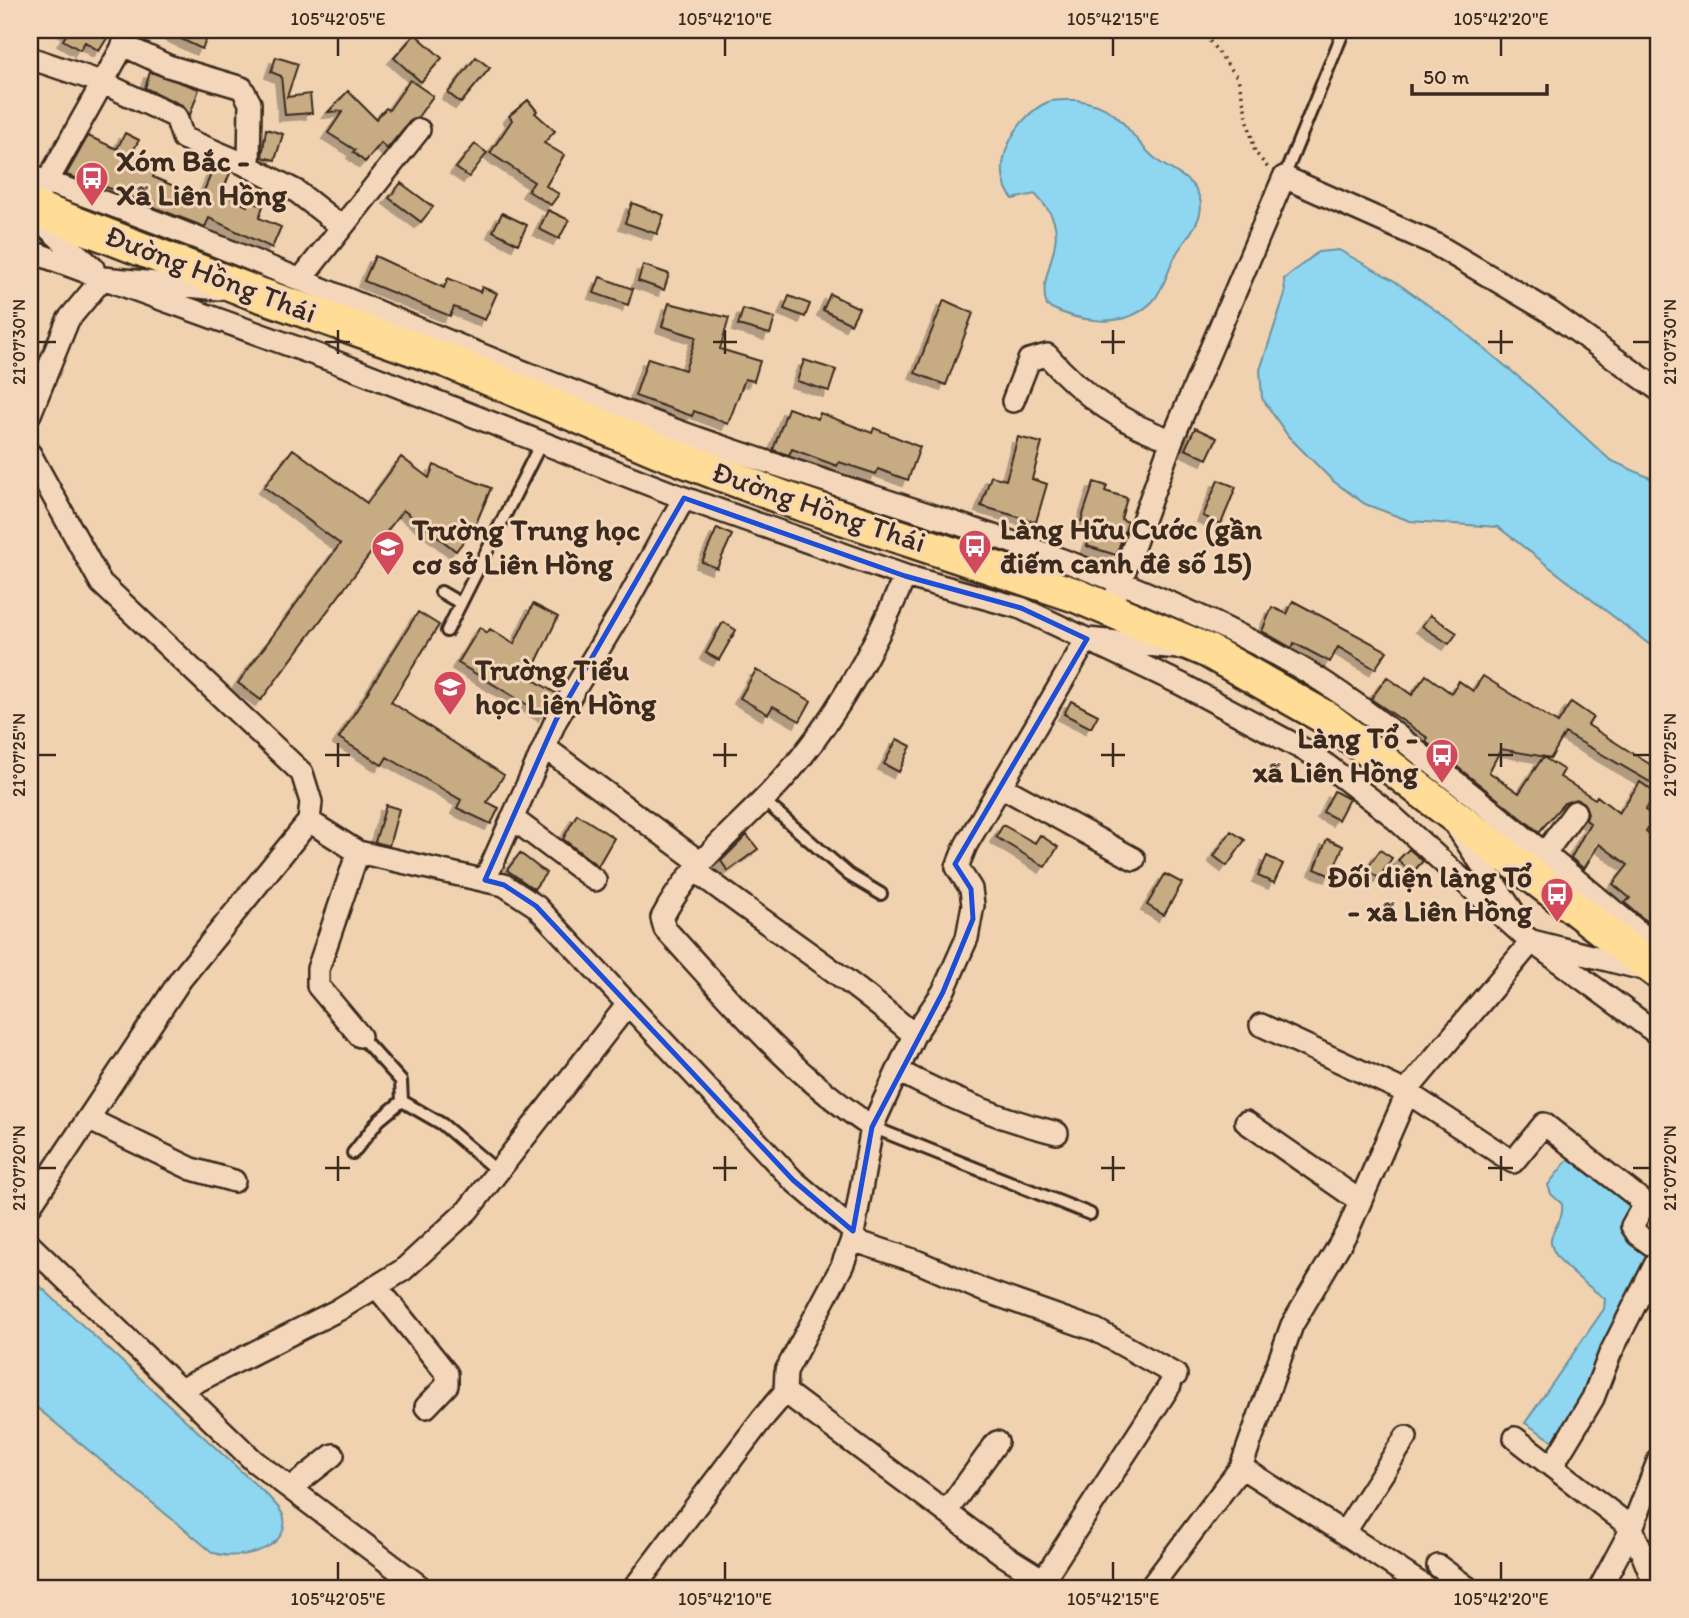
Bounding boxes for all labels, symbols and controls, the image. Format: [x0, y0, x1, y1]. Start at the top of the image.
text: 105°42'05"E [291, 8, 385, 30]
text: 105°42'10"E [678, 8, 772, 30]
text: 105°42'15"E [1067, 8, 1159, 30]
text: 105°42'20"E [1454, 8, 1549, 30]
scale bar [1412, 52, 1547, 96]
text: 50 m [1423, 64, 1470, 89]
place label: Xóm Bắc - Xã Liên Hồng [116, 142, 287, 213]
bus stop icon: Xóm Bắc - Xã Liên Hồng [73, 159, 111, 208]
street label: Đường Hồng Thái [100, 216, 322, 331]
text: 21°07'30"N [8, 299, 30, 385]
text: 21°07'30"N [1659, 299, 1681, 385]
street label: Đường Hồng Thái [707, 453, 931, 560]
place label: Làng Hữu Cước (gần điếm canh đê số 15) [1000, 510, 1262, 581]
place label: Trường Trung học cơ sở Liên Hồng [411, 511, 640, 582]
bus stop icon: Làng Hữu Cước (gần điếm canh đê số 15) [956, 527, 994, 576]
school or university icon: Trường Trung học cơ sở Liên Hồng [369, 528, 407, 577]
place label: Trường Tiểu học Liên Hồng [474, 651, 657, 722]
school or university icon: Trường Tiểu học Liên Hồng [431, 668, 469, 717]
text: 21°07'25"N [8, 713, 30, 797]
text: 21°07'25"N [1659, 713, 1681, 797]
place label: Làng Tổ - xã Liên Hồng [1253, 719, 1419, 790]
bus stop icon: Làng Tổ - xã Liên Hồng [1423, 736, 1461, 785]
place label: Đối diện làng Tổ - xã Liên Hồng [1327, 858, 1533, 929]
bus stop icon: Đối diện làng Tổ - xã Liên Hồng [1538, 875, 1576, 924]
text: 21°07'20"N [8, 1125, 30, 1211]
text: 21°07'20"N [1659, 1125, 1681, 1211]
text: 105°42'05"E [291, 1588, 385, 1610]
text: 105°42'10"E [678, 1588, 772, 1610]
text: 105°42'15"E [1067, 1588, 1159, 1610]
text: 105°42'20"E [1454, 1588, 1549, 1610]

